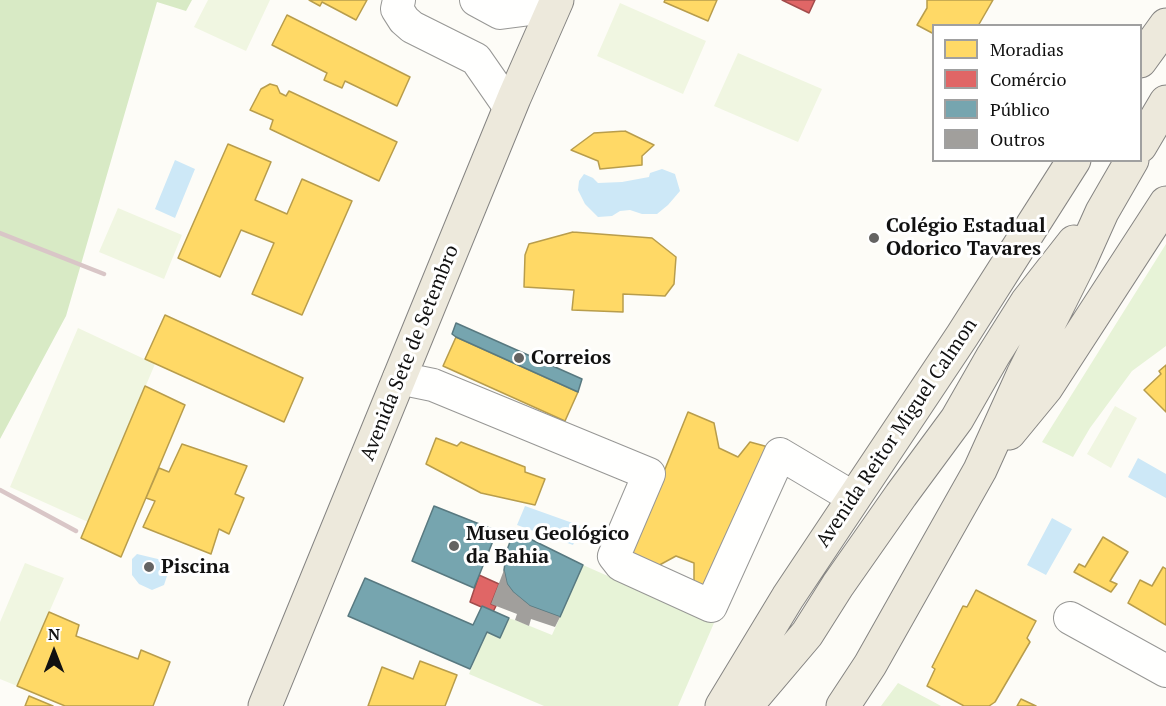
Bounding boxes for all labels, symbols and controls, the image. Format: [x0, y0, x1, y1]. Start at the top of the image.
legend [932, 24, 1142, 162]
text: Moradias [990, 37, 1064, 61]
text: Comércio [990, 67, 1066, 91]
text: Público [990, 97, 1050, 121]
text: Outros [990, 127, 1045, 151]
place label: Colégio Estadual Odorico Tavares [886, 214, 1046, 261]
marker: Colégio Estadual Odorico Tavares [867, 231, 881, 245]
street label: Avenida Sete de Setembro [356, 242, 464, 464]
street label: Avenida Reitor Miguel Calmon [811, 314, 983, 552]
place label: Correios [531, 346, 611, 370]
marker: Correios [512, 351, 526, 365]
place label: Museu Geológico da Bahia [466, 522, 629, 569]
marker: Museu Geológico da Bahia [447, 539, 461, 553]
place label: Piscina [161, 555, 230, 579]
marker: Piscina [142, 560, 156, 574]
north arrow [24, 622, 84, 682]
text: N [48, 623, 60, 645]

